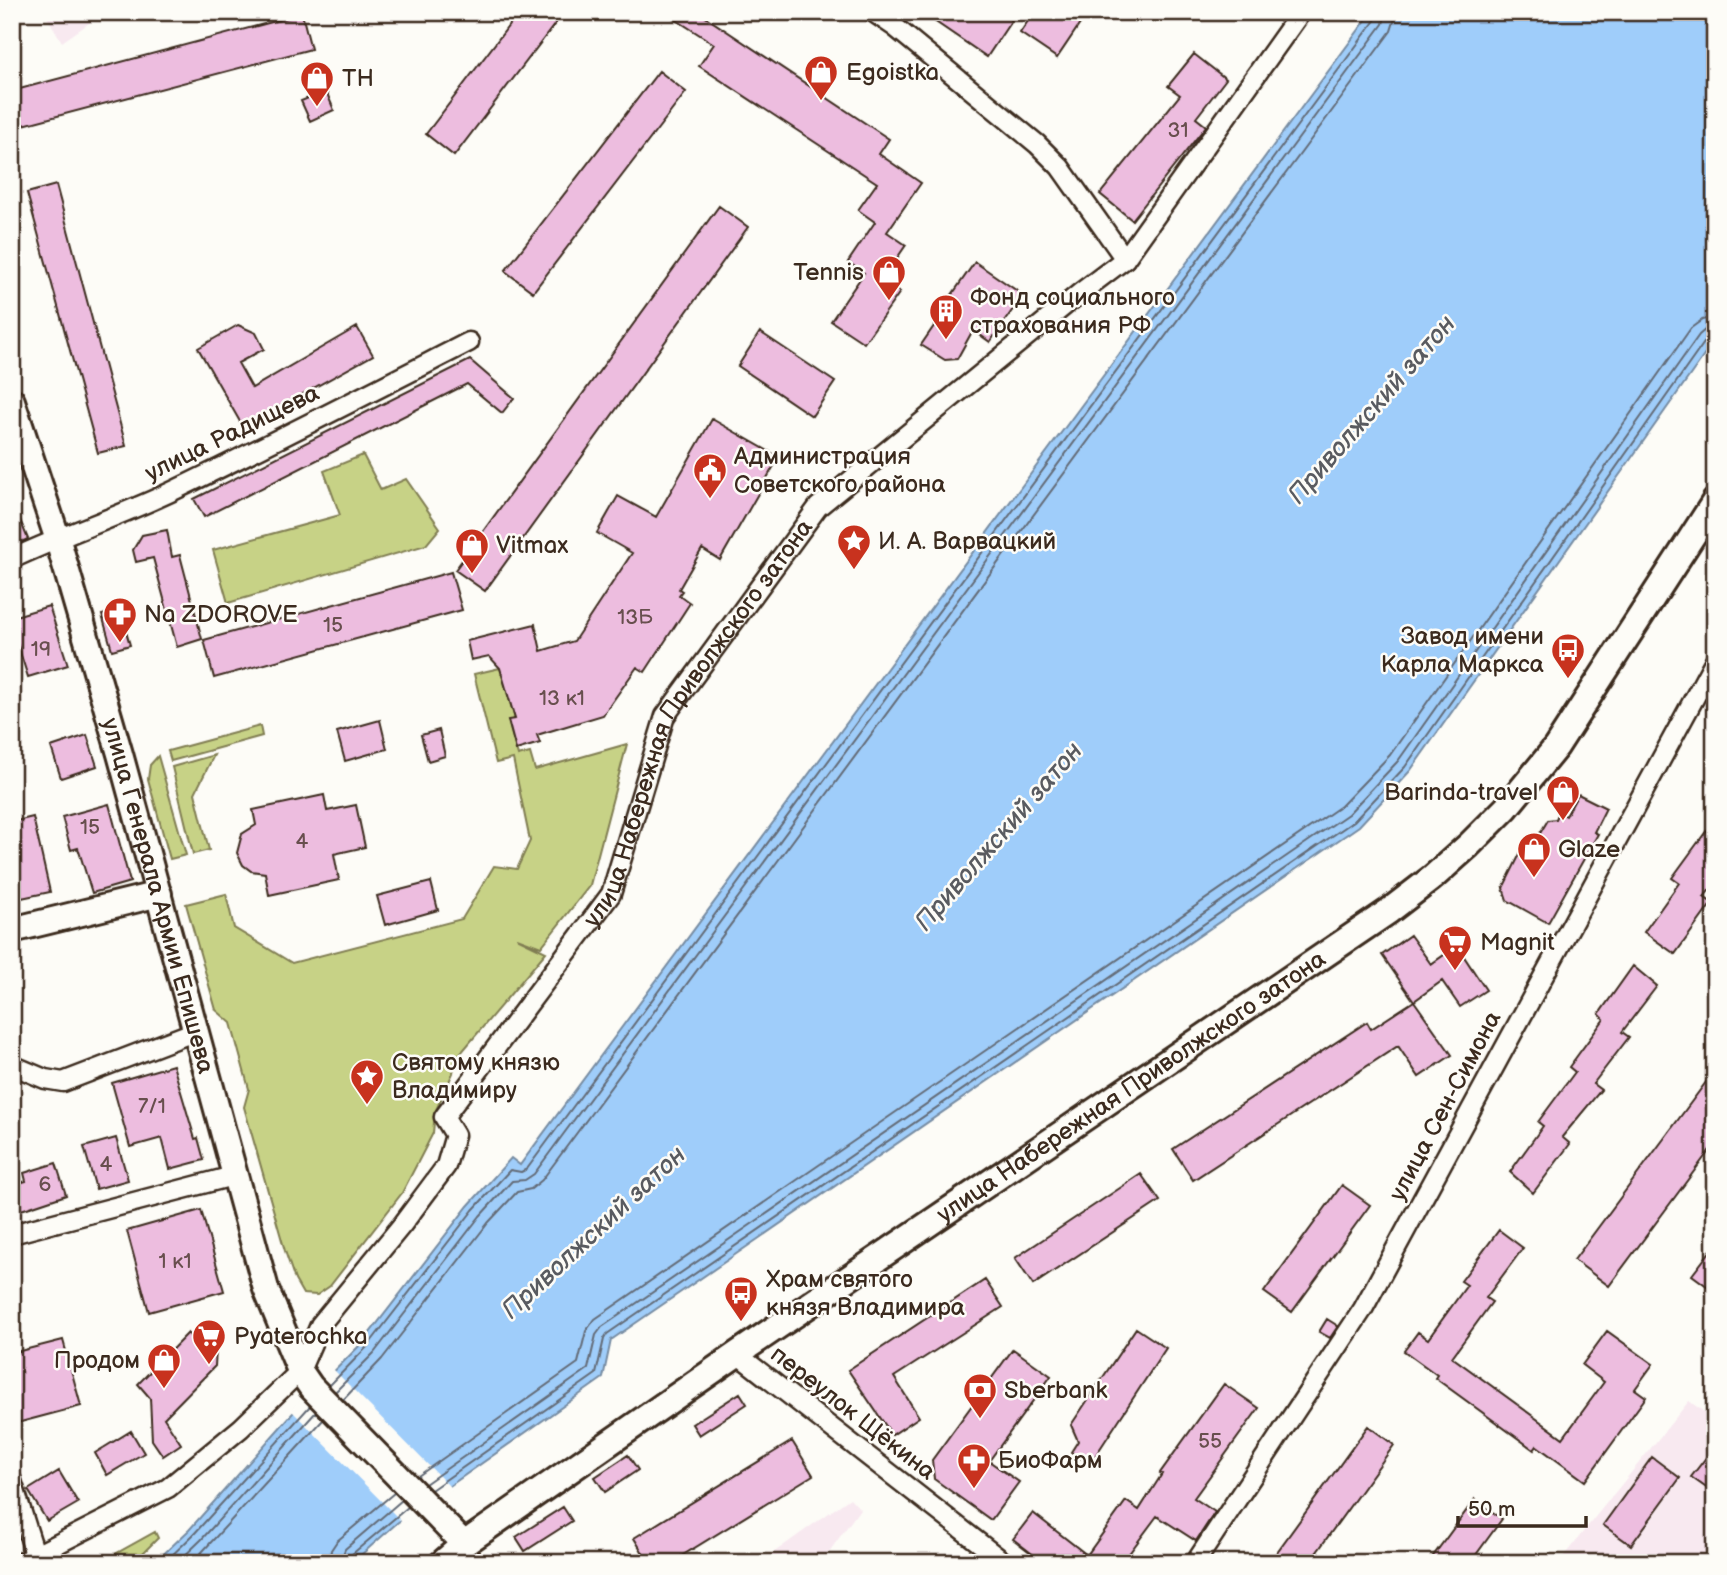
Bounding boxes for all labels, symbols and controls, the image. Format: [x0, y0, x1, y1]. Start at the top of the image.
shop icon: Egoistka [802, 53, 840, 102]
place label: Egoistka [846, 58, 939, 87]
shop icon: TH [298, 59, 336, 108]
place label: TH [342, 64, 374, 93]
house number: 31 [1167, 118, 1189, 143]
shop icon: Tennis [870, 253, 908, 302]
place label: Tennis [793, 258, 864, 287]
place label: Фонд социального страхования РФ [970, 283, 1175, 340]
building icon: Фонд социального страхования РФ [927, 292, 965, 341]
water label: Приволжский затон [1282, 309, 1463, 511]
street label: улица Радищева [140, 378, 324, 488]
place label: Администрация Советского района [733, 442, 946, 499]
public building icon: Администрация Советского района [691, 451, 729, 500]
street label: улица Набережная Приволжского затона [577, 514, 819, 933]
place icon: И. А. Варвацкий [835, 522, 873, 571]
shop icon: Vitmax [453, 526, 491, 575]
place label: И. А. Варвацкий [878, 527, 1056, 556]
place label: Vitmax [496, 531, 568, 560]
pharmacy icon: Na ZDOROVE [101, 595, 139, 644]
place label: Na ZDOROVE [144, 600, 298, 629]
house number: 13Б [617, 605, 653, 630]
house number: 15 [323, 613, 343, 638]
place label: Завод имени Карла Маркса [1381, 622, 1544, 679]
bus stop icon: Завод имени Карла Маркса [1549, 631, 1587, 680]
house number: 19 [31, 637, 51, 662]
house number: 13 к1 [539, 686, 585, 711]
street label: улица Генерала Армии Епишева [96, 715, 221, 1077]
water label: Приволжский затон [909, 736, 1090, 938]
shop icon: Barinda-travel [1544, 773, 1582, 822]
place label: Barinda-travel [1384, 778, 1538, 807]
house number: 15 [80, 815, 100, 840]
house number: 4 [296, 829, 309, 854]
shop icon: Glaze [1515, 830, 1553, 879]
place label: Glaze [1558, 835, 1620, 864]
supermarket icon: Magnit [1436, 923, 1474, 972]
place label: Magnit [1480, 928, 1555, 957]
street label: улица Набережная Приволжского затона [931, 944, 1331, 1229]
street label: улица Сен-Симона [1383, 1006, 1507, 1206]
place label: Святому князю Владимиру [392, 1048, 560, 1105]
place icon: Святому князю Владимиру [348, 1057, 386, 1106]
house number: 7/1 [138, 1094, 166, 1119]
water label: Приволжский затон [496, 1140, 693, 1326]
house number: 4 [100, 1152, 113, 1177]
house number: 6 [39, 1172, 52, 1197]
house number: 1 к1 [158, 1249, 192, 1274]
place label: Храм святого князя Владимира [766, 1265, 965, 1322]
bus stop icon: Храм святого князя Владимира [722, 1274, 760, 1323]
supermarket icon: Pyaterochka [190, 1317, 228, 1366]
place label: Pyaterochka [234, 1322, 368, 1351]
street label: переулок Щёкина [765, 1340, 941, 1486]
shop icon: Продом [145, 1341, 183, 1390]
place label: Продом [54, 1346, 140, 1375]
bank icon: Sberbank [961, 1371, 999, 1420]
place label: Sberbank [1004, 1376, 1108, 1405]
house number: 55 [1198, 1429, 1222, 1454]
pharmacy icon: БиоФарм [955, 1441, 993, 1490]
place label: БиоФарм [998, 1446, 1103, 1475]
scale bar [1458, 1484, 1585, 1528]
text: 50 m [1468, 1497, 1515, 1522]

